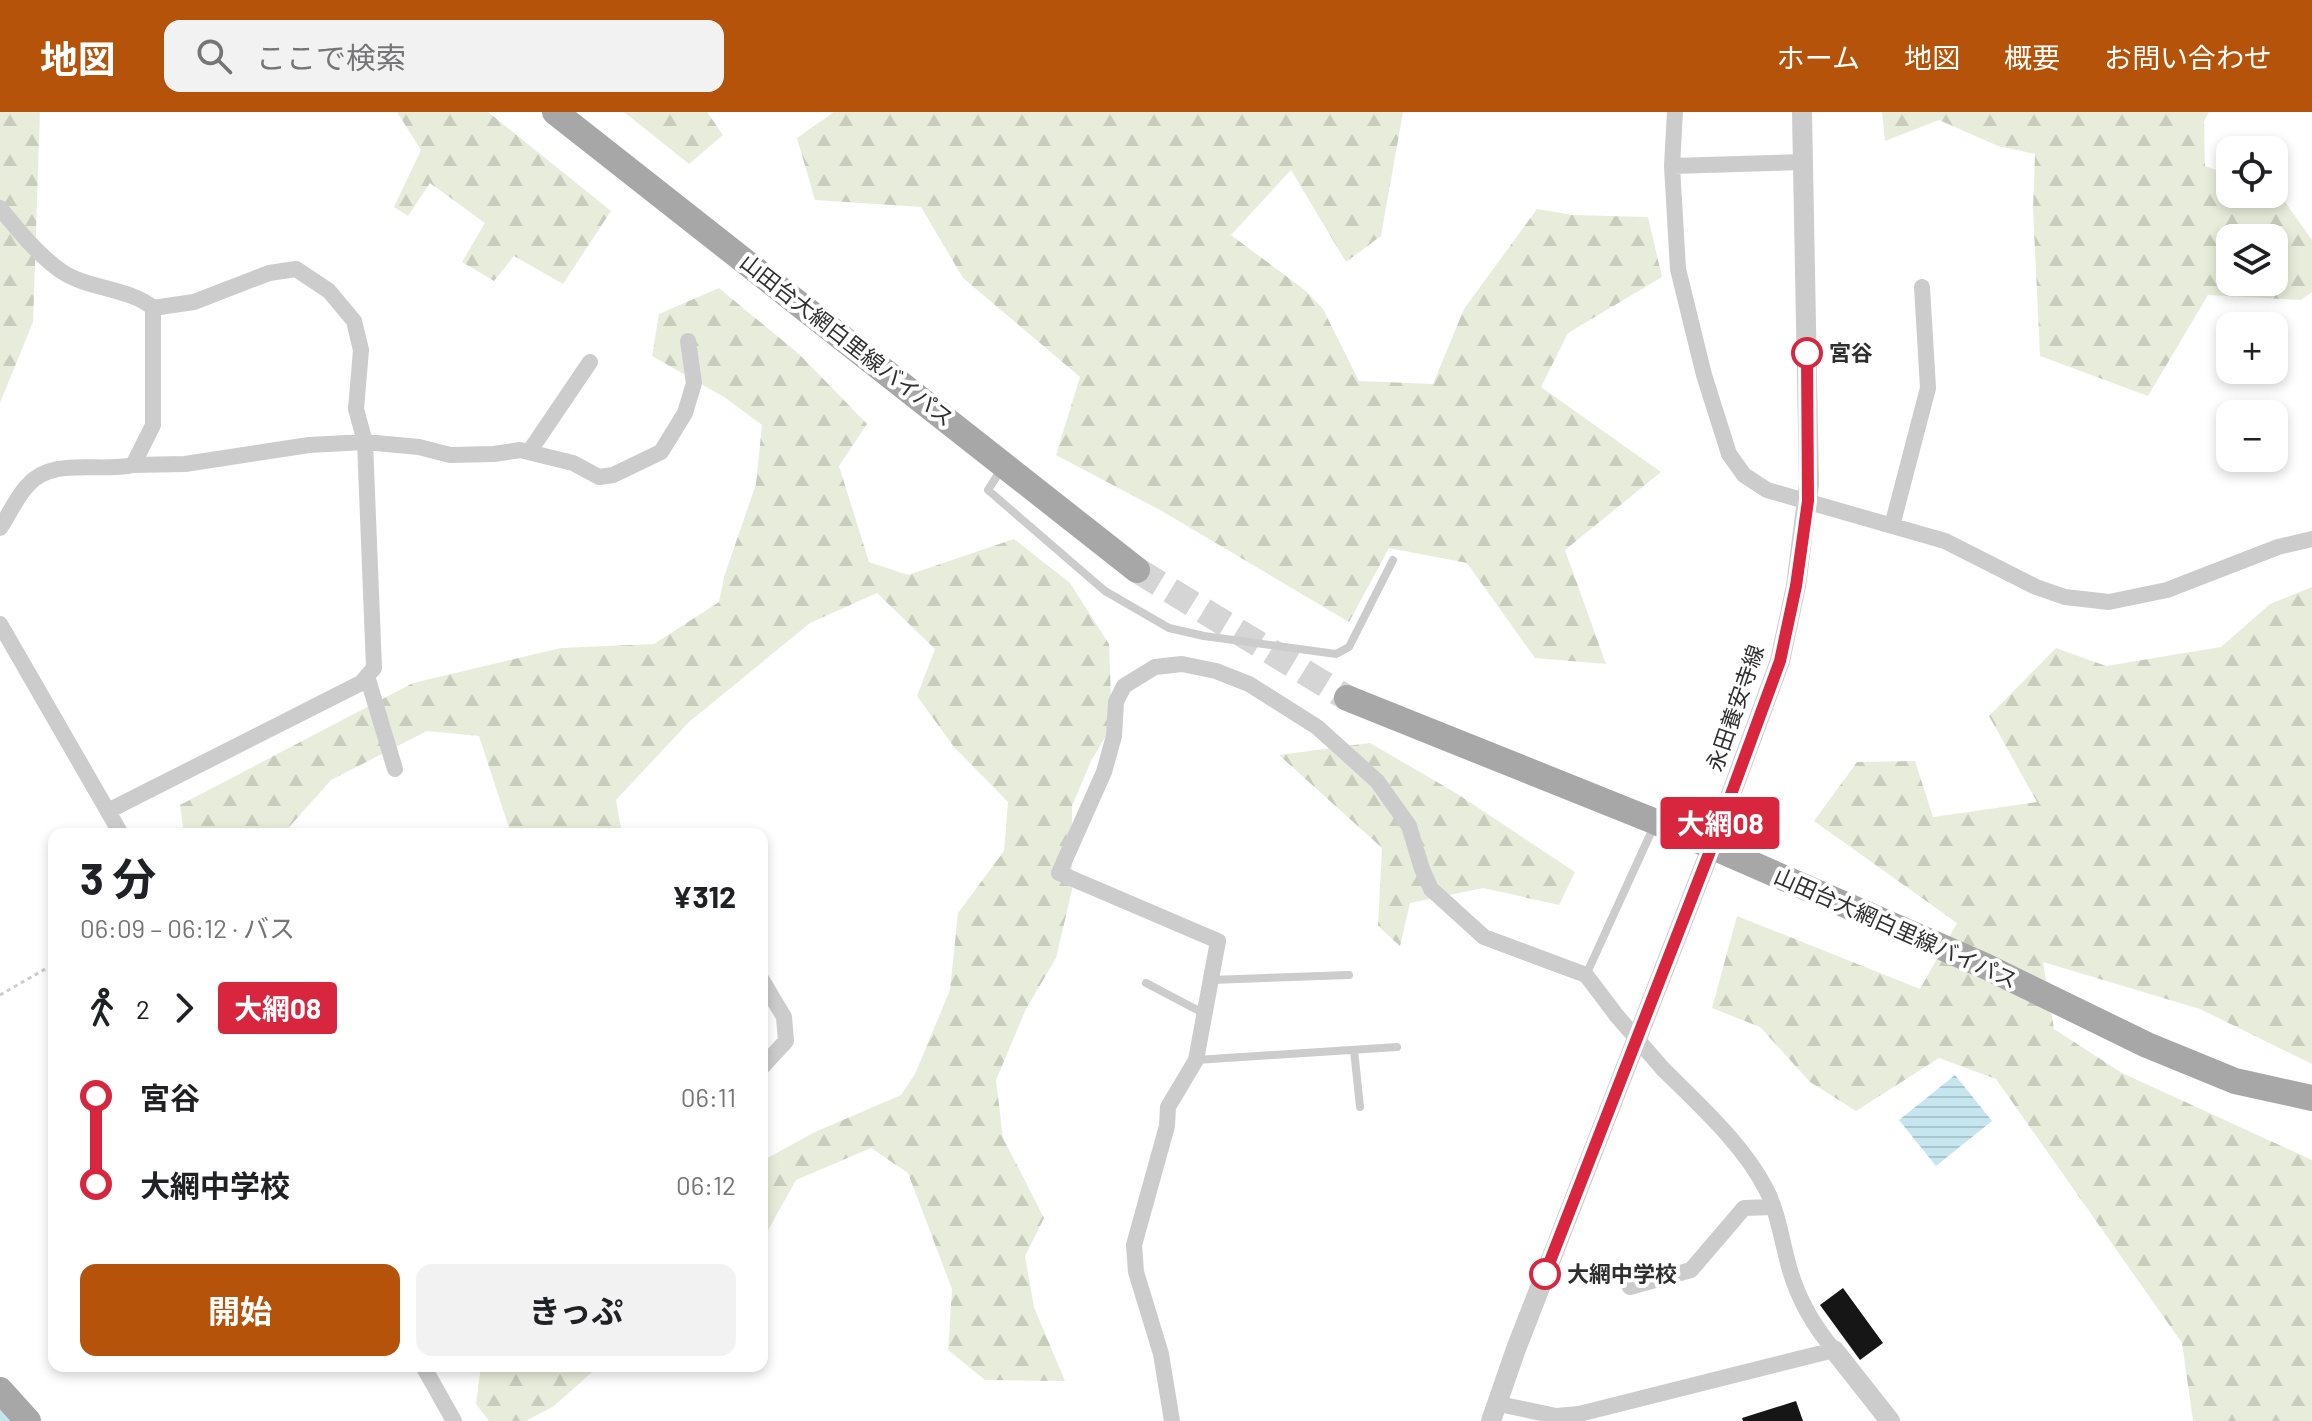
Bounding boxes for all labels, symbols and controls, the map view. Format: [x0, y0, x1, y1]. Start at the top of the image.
search box [164, 20, 724, 92]
icon: search [192, 34, 236, 78]
text: 地図 [40, 35, 116, 81]
text: ここで検索 [256, 39, 406, 75]
text: ホーム [1777, 40, 1860, 74]
text: 地図 [1904, 40, 1960, 74]
text: 概要 [2004, 40, 2060, 74]
text: お問い合わせ [2104, 40, 2272, 74]
map controls [2216, 136, 2288, 472]
button: locate [2216, 136, 2288, 208]
button: layers [2216, 224, 2288, 296]
street label: 山田台大網白里線バイパス [736, 248, 959, 431]
button: + [2216, 312, 2288, 384]
marker: 宮谷 [1792, 338, 1822, 368]
place label: 宮谷 [1829, 339, 1873, 365]
button: − [2216, 400, 2288, 472]
street label: 永田養安寺線 [1700, 641, 1768, 774]
line badge: 大網08 [1664, 797, 1776, 849]
text: 大網08 [1676, 806, 1764, 840]
text: 3 分 [80, 851, 157, 904]
street label: 山田台大網白里線バイパス [1771, 862, 2022, 993]
text: ¥312 [672, 878, 736, 914]
text: 06:09 – 06:12 · バス [80, 912, 295, 943]
icon: walk [80, 986, 124, 1030]
icon: forward [162, 986, 206, 1030]
text: 大網08 [234, 991, 321, 1025]
text: 2 [136, 993, 150, 1024]
text: 宮谷 [140, 1079, 200, 1115]
text: 06:11 [681, 1081, 736, 1112]
text: 大網中学校 [140, 1167, 290, 1203]
text: 06:12 [676, 1169, 736, 1200]
marker: 大網中学校 [1530, 1259, 1560, 1289]
place label: 大網中学校 [1567, 1260, 1677, 1286]
button: 開始 [80, 1264, 400, 1356]
button: きっぷ [416, 1264, 736, 1356]

